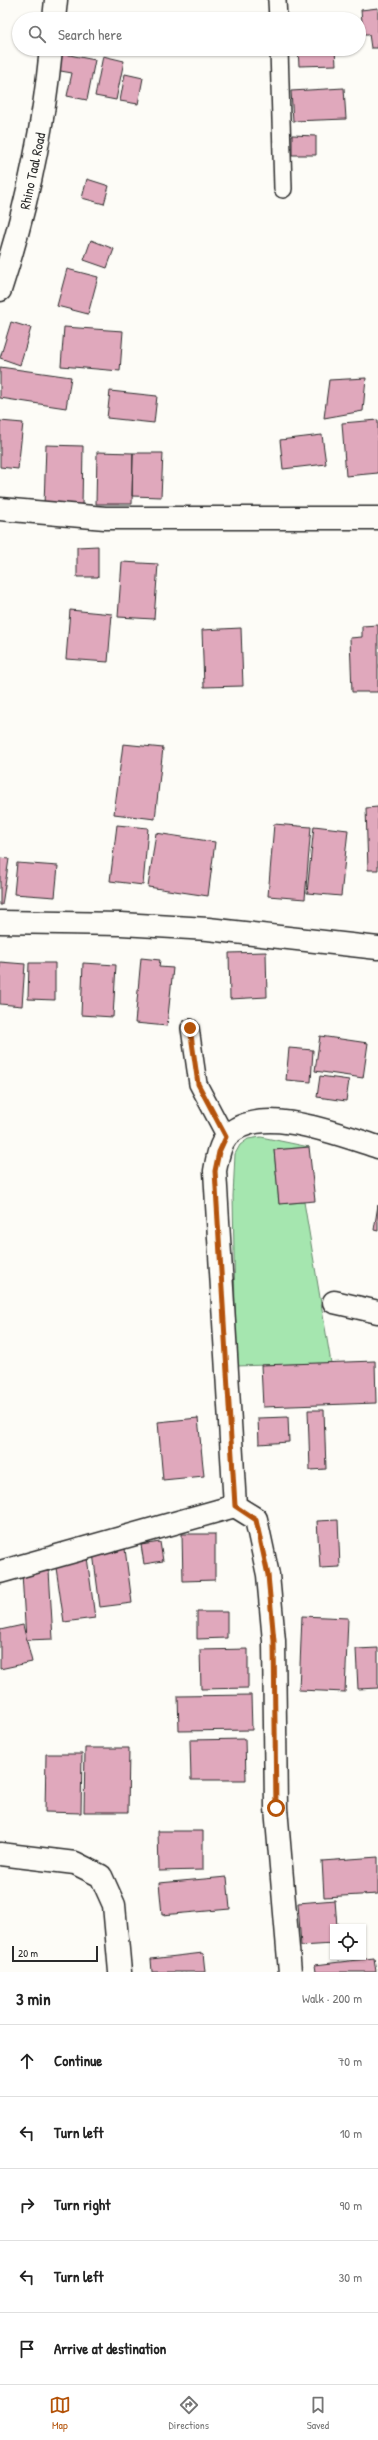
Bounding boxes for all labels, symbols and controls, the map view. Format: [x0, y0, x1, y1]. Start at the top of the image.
search box [12, 12, 366, 56]
icon: search [26, 23, 48, 45]
text: Search here [58, 24, 122, 45]
street label: Rhino Taal Road [15, 130, 50, 211]
route end [181, 1019, 199, 1037]
route start [267, 1799, 285, 1817]
map controls [330, 1924, 366, 1960]
button: locate [330, 1924, 366, 1960]
scale bar [12, 1944, 98, 1963]
text: 20 m [18, 1946, 38, 1960]
text: 3 min [16, 1987, 51, 2010]
text: Walk · 200 m [302, 1989, 362, 2007]
icon: ahead [16, 2050, 38, 2072]
text: Continue [54, 2050, 102, 2071]
text: 70 m [338, 2052, 362, 2070]
icon: left [16, 2122, 38, 2144]
text: Turn left [54, 2122, 104, 2143]
text: 10 m [340, 2124, 362, 2142]
icon: right [16, 2194, 38, 2216]
text: Turn right [54, 2194, 110, 2215]
text: 90 m [340, 2196, 362, 2214]
icon: left [16, 2266, 38, 2288]
text: Turn left [54, 2266, 104, 2287]
text: 30 m [339, 2268, 362, 2286]
icon: arrive [16, 2338, 38, 2360]
text: Arrive at destination [54, 2338, 166, 2359]
tab: Map [49, 2394, 71, 2432]
tab: Directions [169, 2394, 209, 2432]
tab: Saved [307, 2394, 329, 2432]

